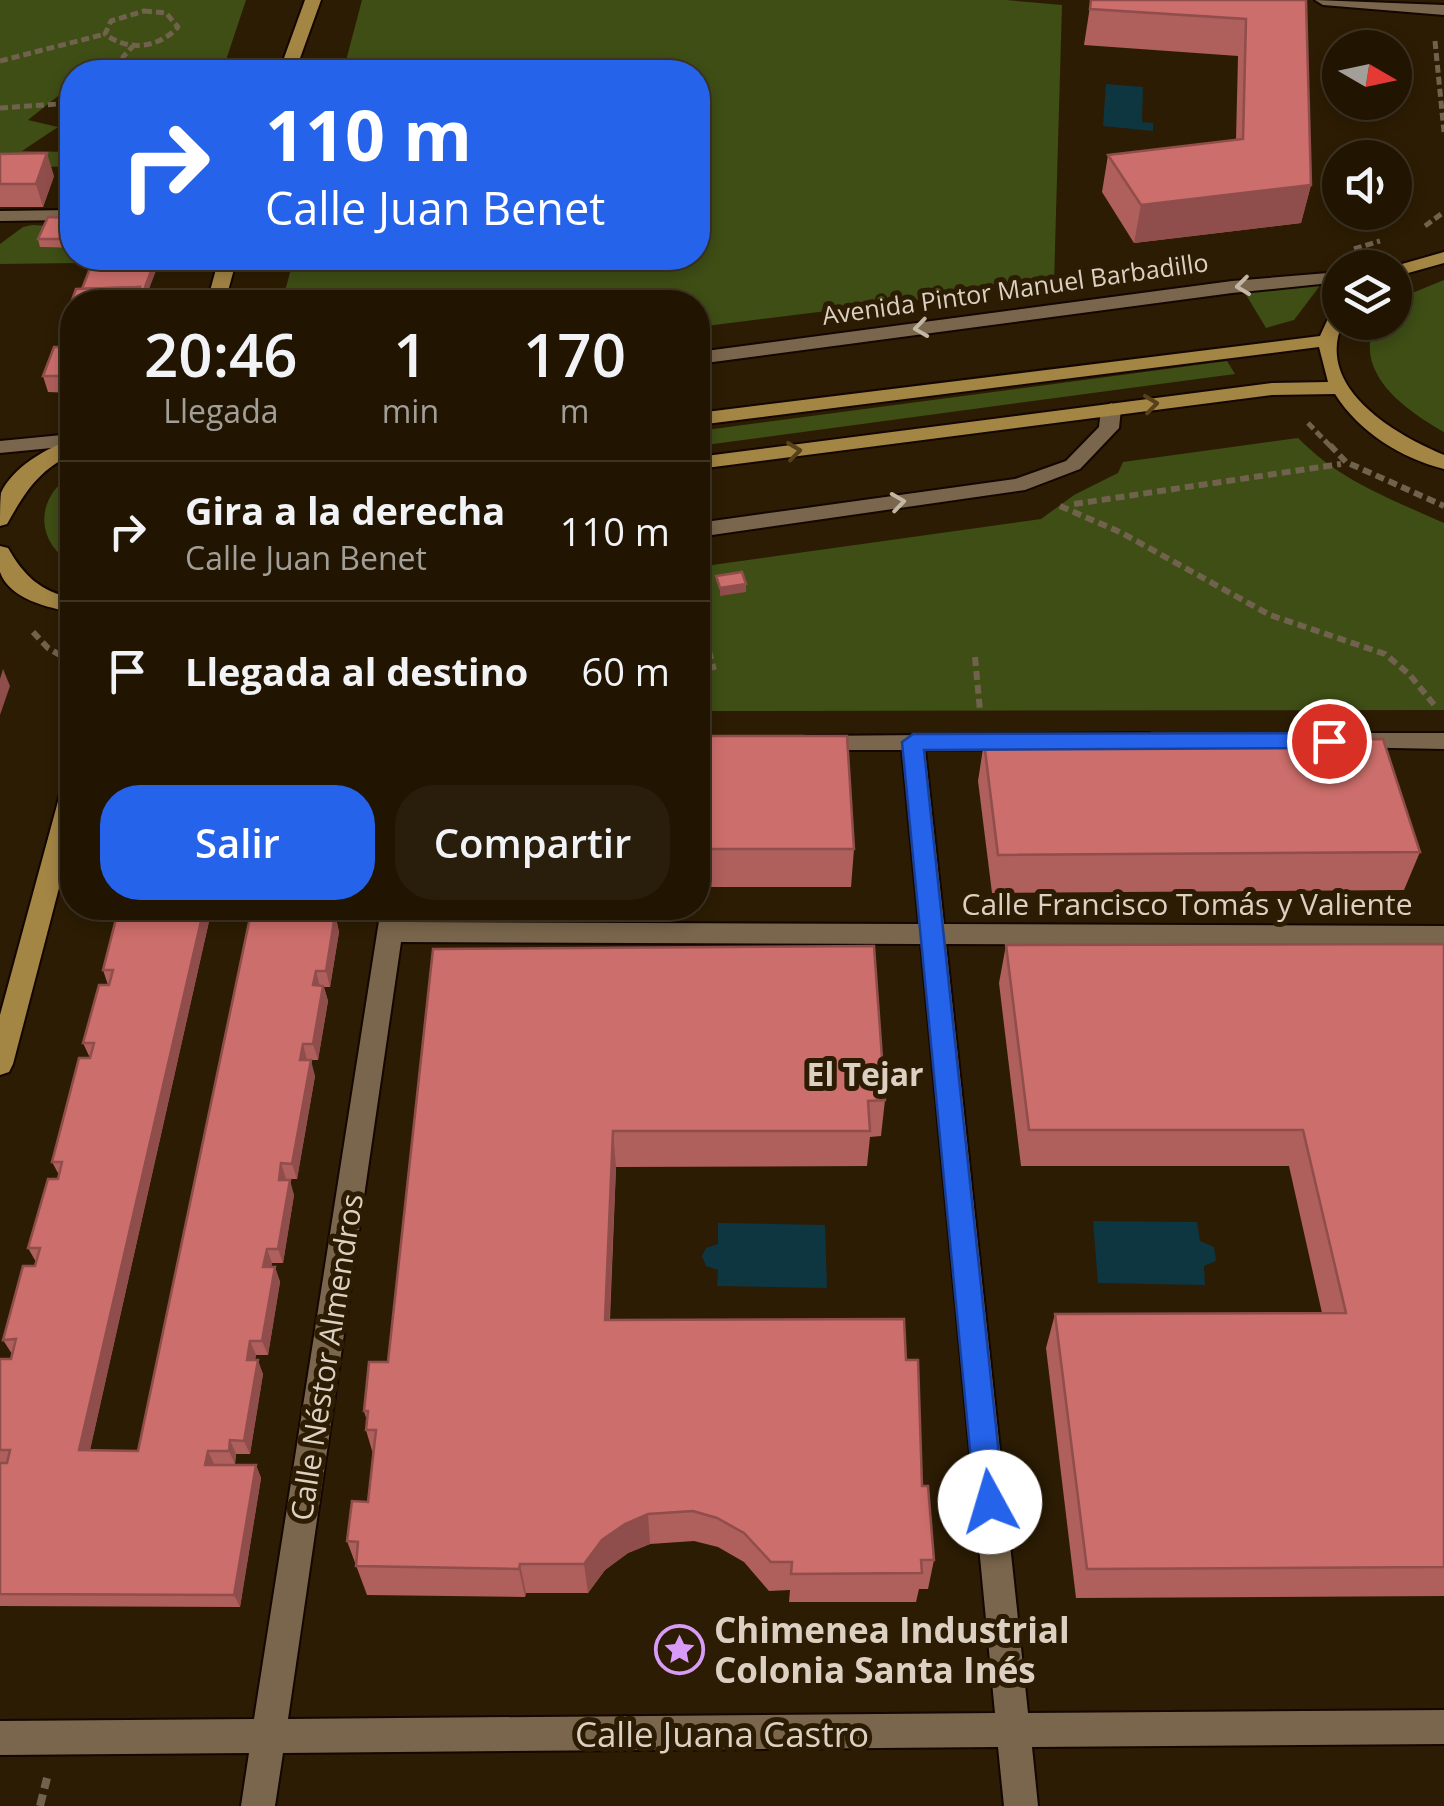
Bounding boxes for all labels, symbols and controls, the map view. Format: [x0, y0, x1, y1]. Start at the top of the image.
north arrow [1322, 30, 1412, 120]
map controls [1322, 30, 1412, 340]
text: 110 m [265, 86, 472, 182]
icon: right [100, 100, 230, 230]
button: sound [1322, 140, 1412, 230]
text: Calle Juan Benet [265, 177, 605, 238]
street label: Avenida Pintor Manuel Barbadillo [820, 244, 1210, 332]
button: layers [1322, 250, 1412, 340]
one-way arrow [1235, 274, 1252, 295]
text: 20:46 [144, 313, 298, 395]
text: 1 [393, 313, 428, 395]
text: 170 [523, 313, 626, 395]
one-way arrow [913, 317, 929, 338]
text: Llegada [163, 389, 278, 432]
text: min [382, 389, 439, 432]
text: m [560, 389, 589, 432]
one-way arrow [1144, 394, 1160, 415]
one-way arrow [786, 441, 803, 462]
text: Gira a la derecha [185, 484, 505, 536]
one-way arrow [890, 492, 906, 513]
icon: right [100, 504, 155, 559]
text: 110 m [560, 505, 670, 557]
text: Calle Juan Benet [185, 536, 427, 579]
icon: arrive [100, 644, 155, 699]
text: Llegada al destino [185, 645, 528, 697]
text: 60 m [581, 645, 670, 697]
pin [1287, 699, 1372, 784]
icon: arrive [1302, 714, 1357, 769]
button: Salir [100, 785, 375, 900]
button: Compartir [395, 785, 670, 900]
street label: Calle Francisco Tomás y Valiente [961, 883, 1413, 924]
district label: El Tejar [806, 1052, 924, 1095]
street label: Calle Néstor Almendros [280, 1191, 372, 1523]
position arrow [938, 1450, 1042, 1554]
place label: Chimenea Industrial Colonia Santa Inés [714, 1606, 1070, 1693]
place icon: Chimenea Industrial Colonia Santa Inés [653, 1623, 705, 1675]
street label: Calle Juana Castro [575, 1710, 869, 1757]

